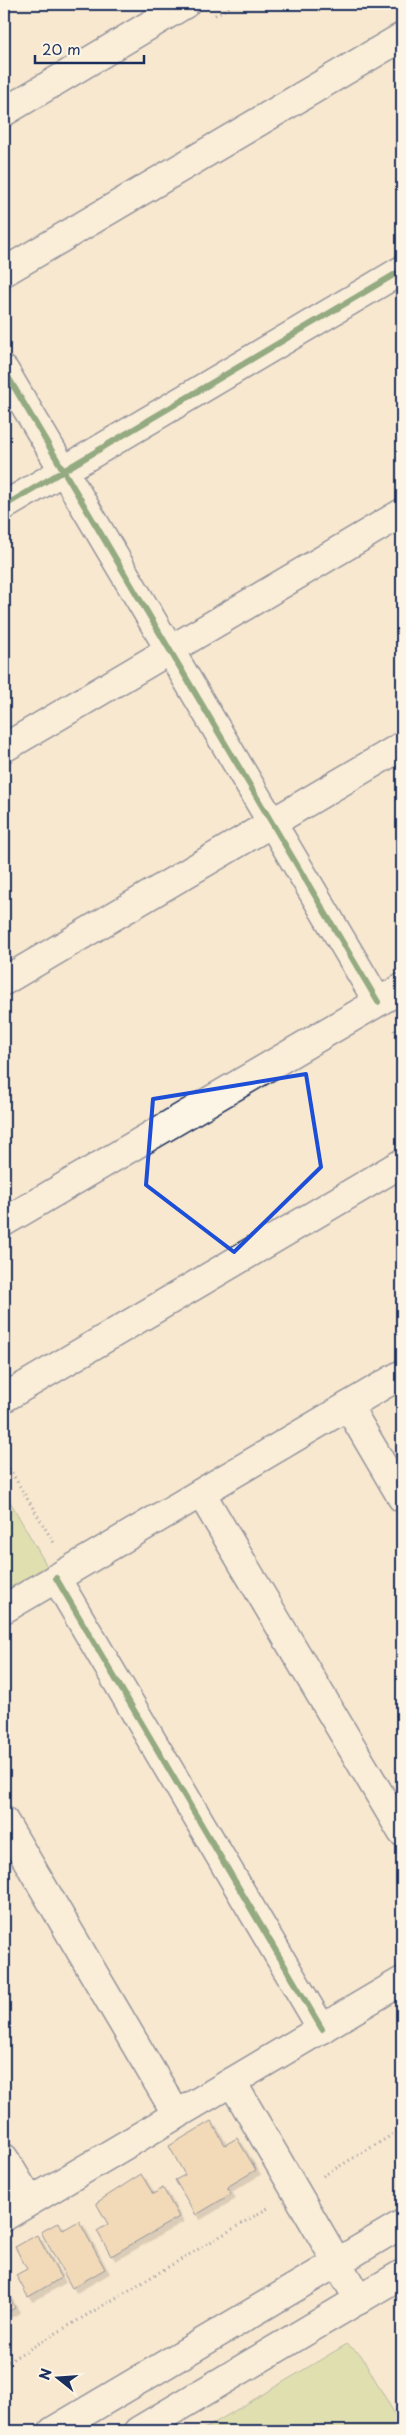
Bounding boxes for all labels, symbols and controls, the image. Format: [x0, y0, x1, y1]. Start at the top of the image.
scale bar [35, 32, 144, 64]
text: 20 m [42, 37, 81, 60]
north arrow [32, 2352, 82, 2402]
text: N [33, 2366, 57, 2382]

